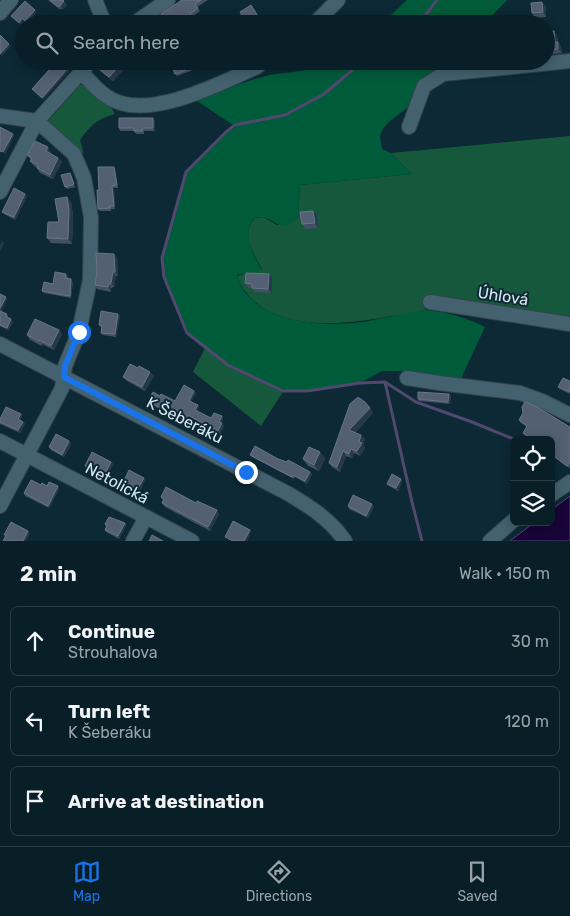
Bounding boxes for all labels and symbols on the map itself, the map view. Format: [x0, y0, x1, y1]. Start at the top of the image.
street label: Úhlová [476, 282, 530, 309]
route start [68, 321, 91, 344]
street label: K Šeberáku [144, 392, 227, 447]
street label: Netolická [82, 458, 152, 508]
route end [235, 461, 258, 484]

